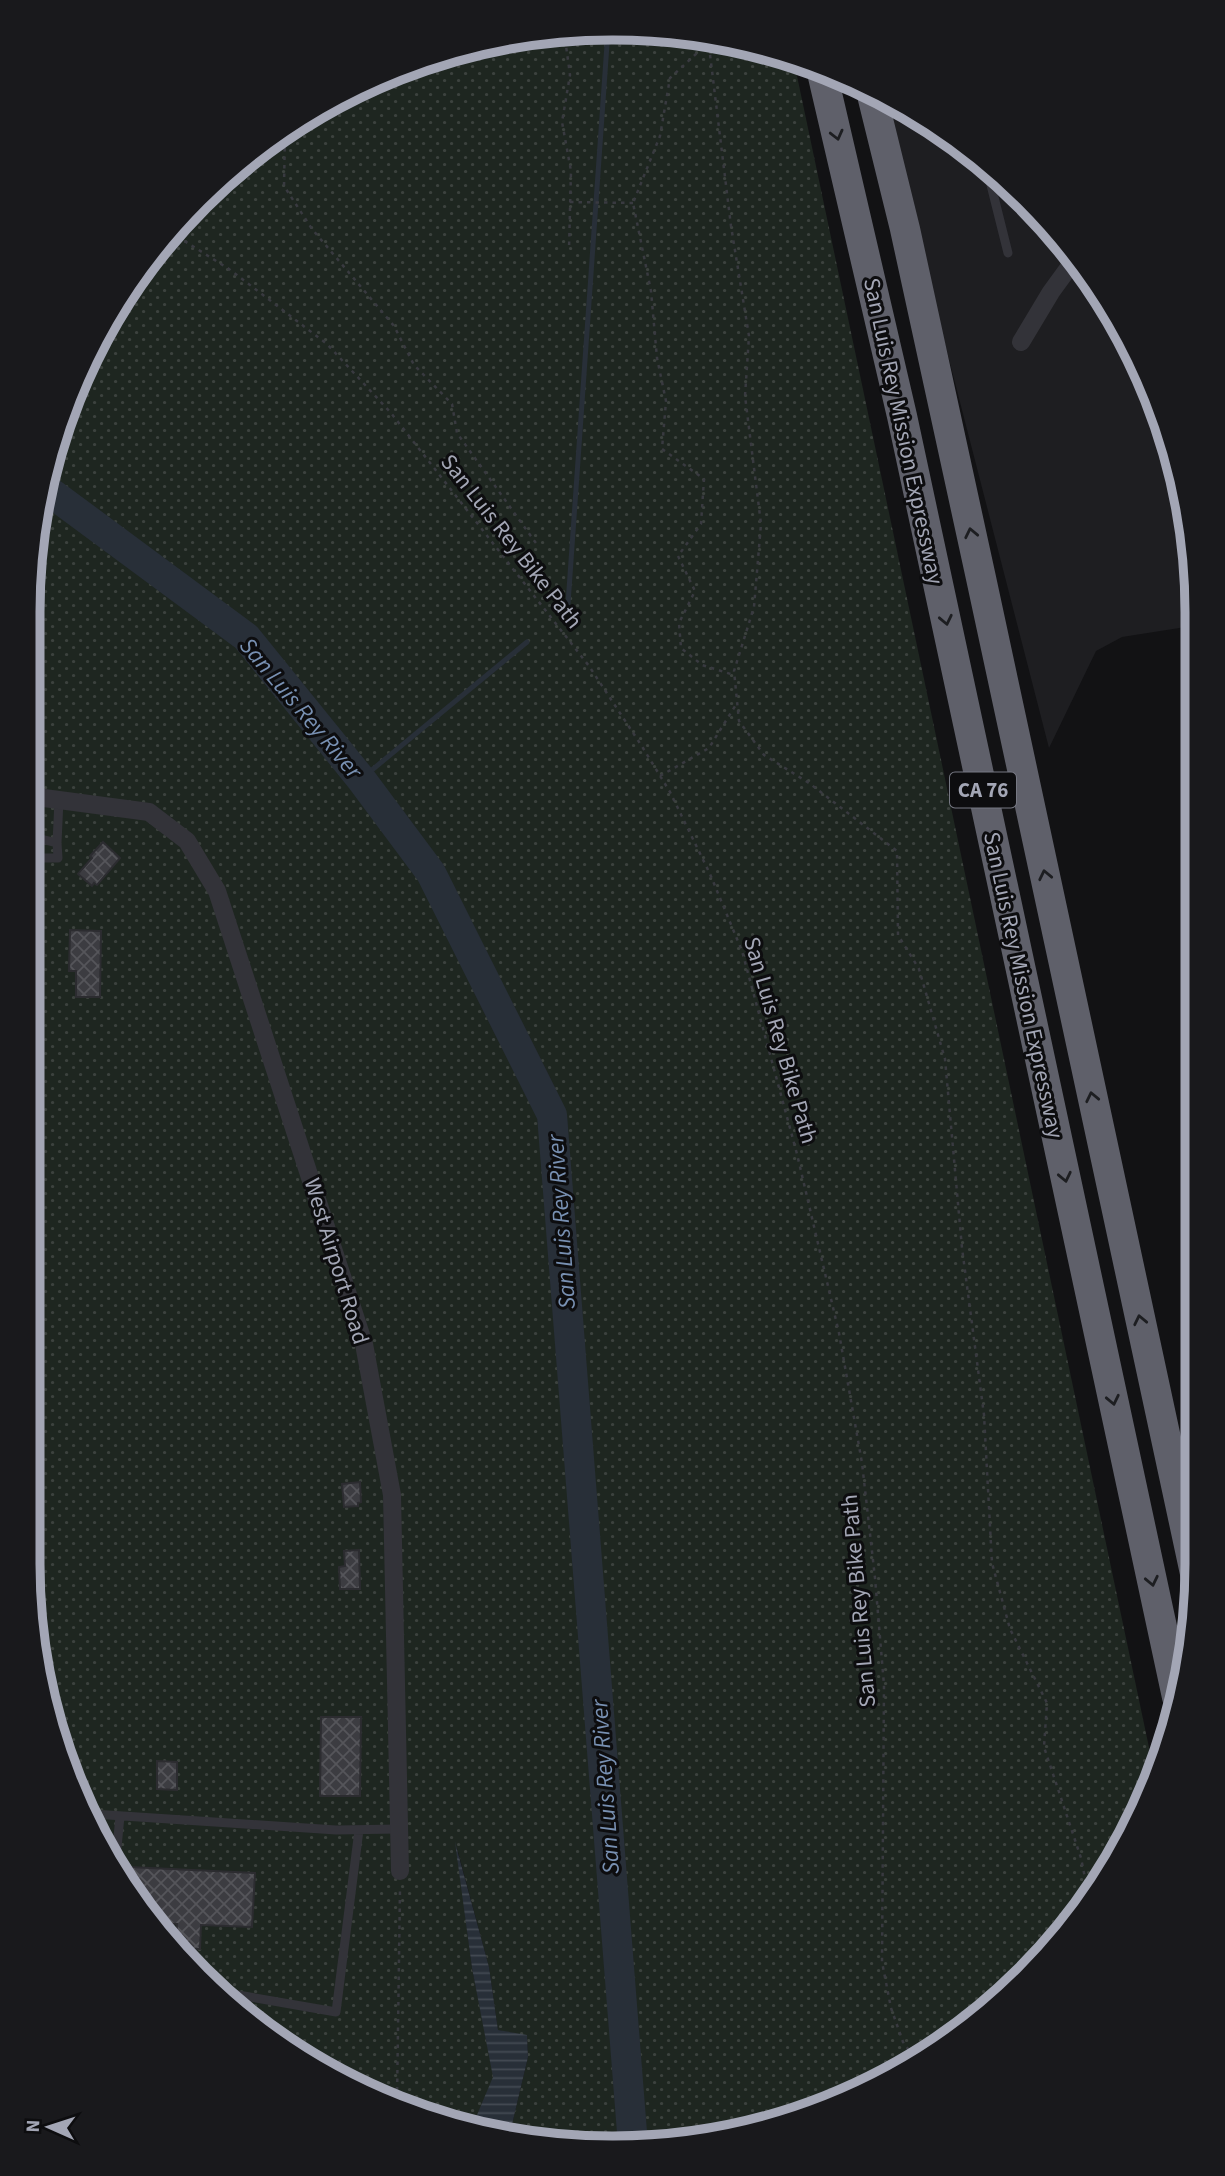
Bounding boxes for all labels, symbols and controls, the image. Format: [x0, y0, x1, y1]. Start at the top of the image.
one-way arrow [829, 128, 843, 140]
street label: San Luis Rey Mission Expressway [855, 275, 952, 588]
street label: San Luis Rey Bike Path [433, 447, 590, 636]
one-way arrow [965, 527, 979, 539]
one-way arrow [938, 614, 952, 626]
water label: San Luis Rey River [231, 630, 371, 788]
road number: CA 76 [950, 772, 1016, 808]
street label: San Luis Rey Mission Expressway [975, 829, 1072, 1142]
one-way arrow [1038, 869, 1053, 881]
street label: San Luis Rey Bike Path [735, 933, 826, 1147]
one-way arrow [1086, 1091, 1101, 1103]
water label: San Luis Rey River [538, 1132, 585, 1311]
one-way arrow [1057, 1171, 1072, 1183]
street label: West Airport Road [296, 1174, 377, 1348]
one-way arrow [1134, 1314, 1149, 1326]
one-way arrow [1105, 1394, 1119, 1406]
street label: San Luis Rey Bike Path [833, 1493, 884, 1709]
one-way arrow [1143, 1575, 1158, 1587]
water label: San Luis Rey River [582, 1697, 629, 1876]
north arrow [14, 2092, 84, 2162]
text: N [20, 2119, 47, 2133]

